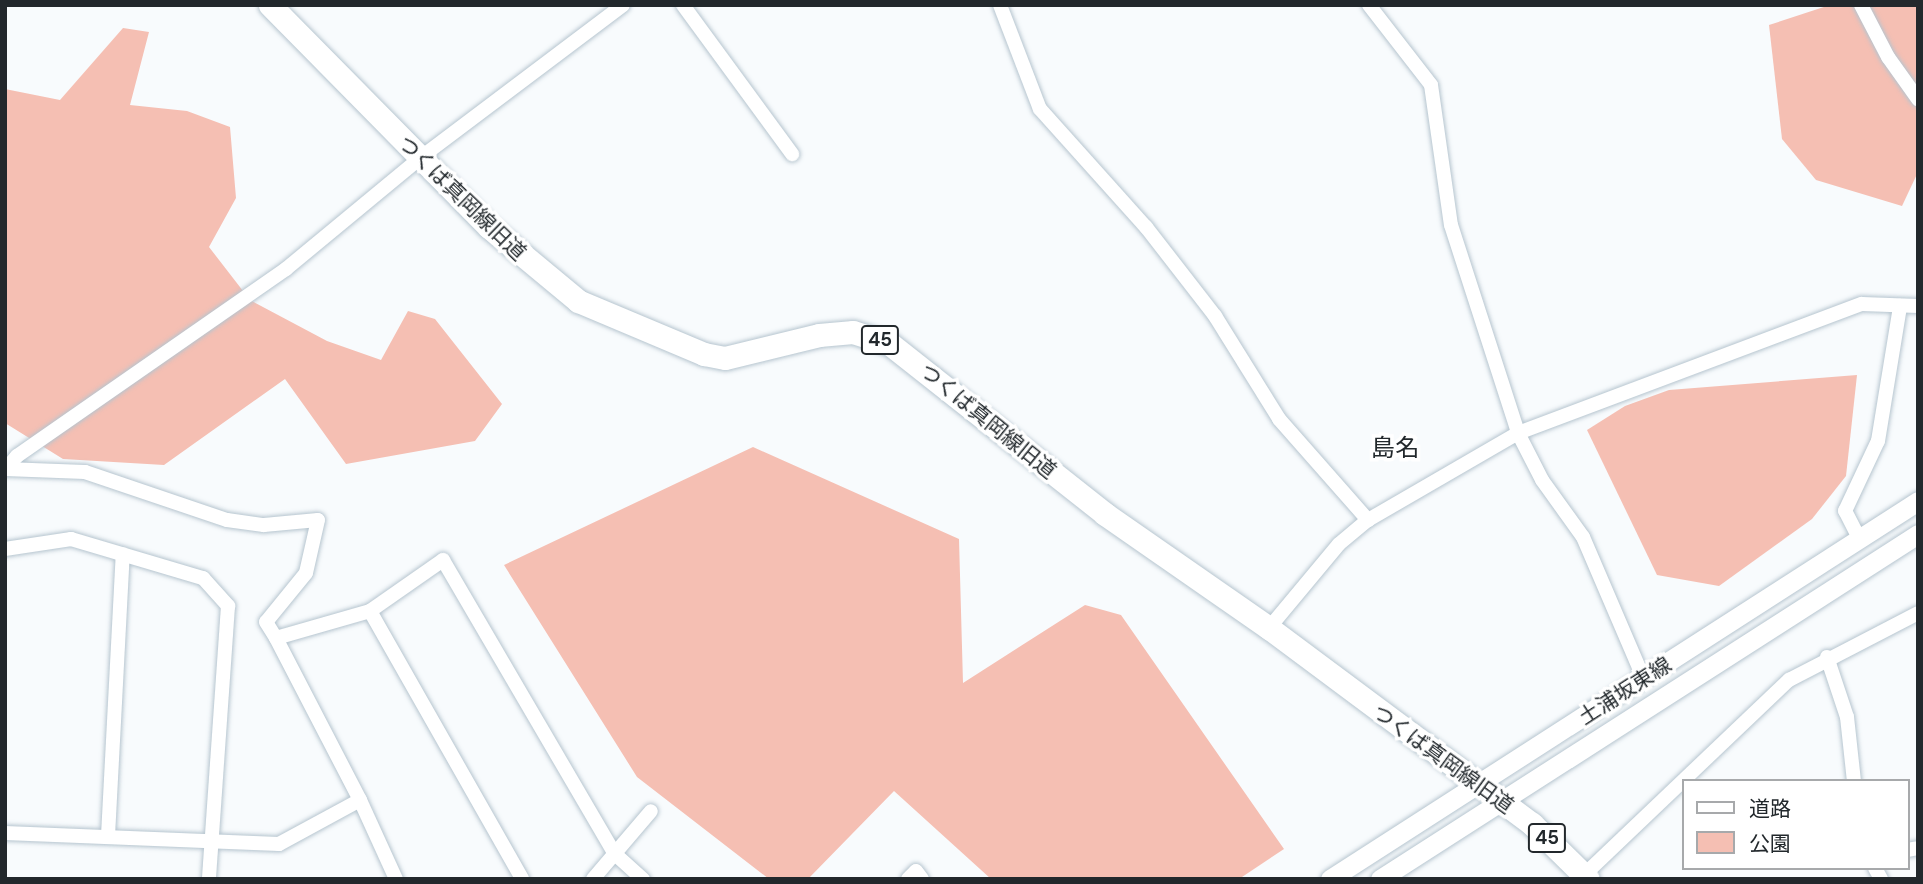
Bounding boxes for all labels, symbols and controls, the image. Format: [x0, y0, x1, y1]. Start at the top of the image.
street label: つくば真岡線旧道 [393, 131, 531, 265]
road number: 45 [861, 324, 899, 356]
street label: つくば真岡線旧道 [915, 358, 1061, 484]
district label: 島名 [1371, 434, 1419, 462]
street label: 土浦坂東線 [1574, 652, 1676, 730]
street label: つくば真岡線旧道 [1368, 699, 1518, 819]
legend [1682, 779, 1909, 870]
text: 道路 [1749, 795, 1791, 823]
road number: 45 [1528, 822, 1566, 853]
text: 公園 [1749, 830, 1791, 858]

